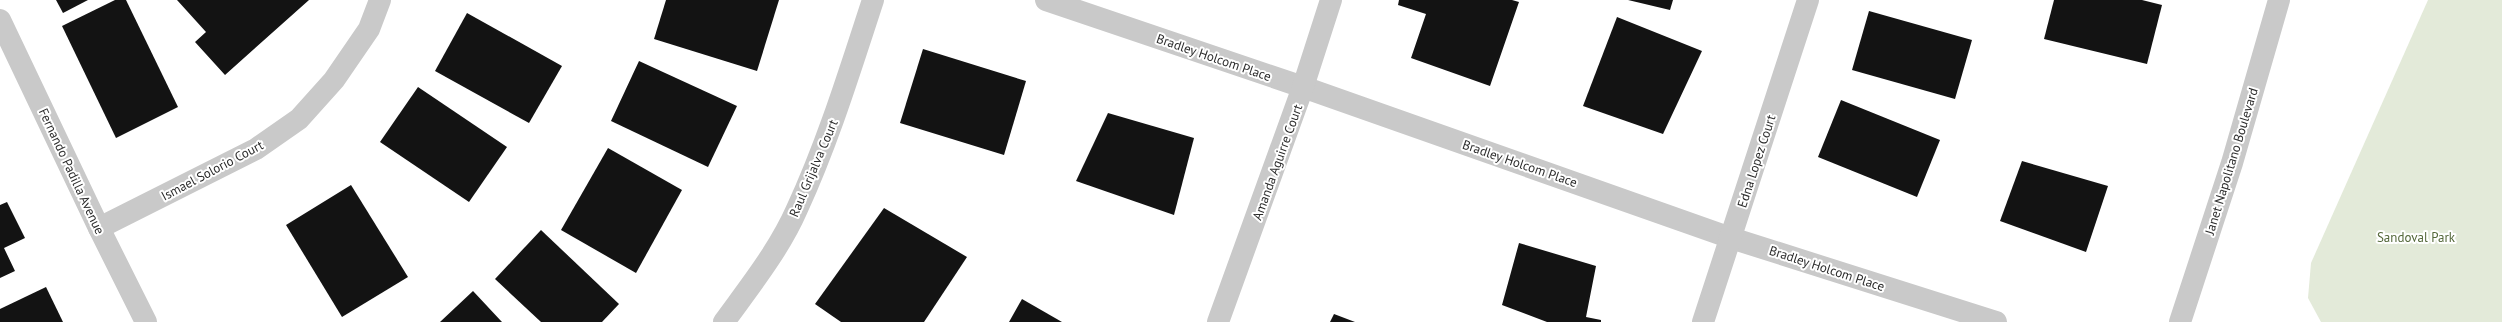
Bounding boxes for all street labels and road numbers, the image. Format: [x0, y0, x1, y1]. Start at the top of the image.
street label: Bradley Holcom Place [1154, 30, 1274, 85]
street label: Janet Napolitano Boulevard [2201, 86, 2262, 238]
street label: Amanda Aguirre Court [1249, 101, 1307, 222]
street label: Fernando Padilla Avenue [35, 105, 108, 237]
street label: Edna Lopez Court [1733, 112, 1780, 210]
street label: Raul Grijalva Court [785, 116, 842, 219]
street label: Ismael Solorio Court [158, 136, 267, 205]
street label: Bradley Holcom Place [1460, 136, 1580, 191]
street label: Bradley Holcom Place [1767, 242, 1887, 295]

